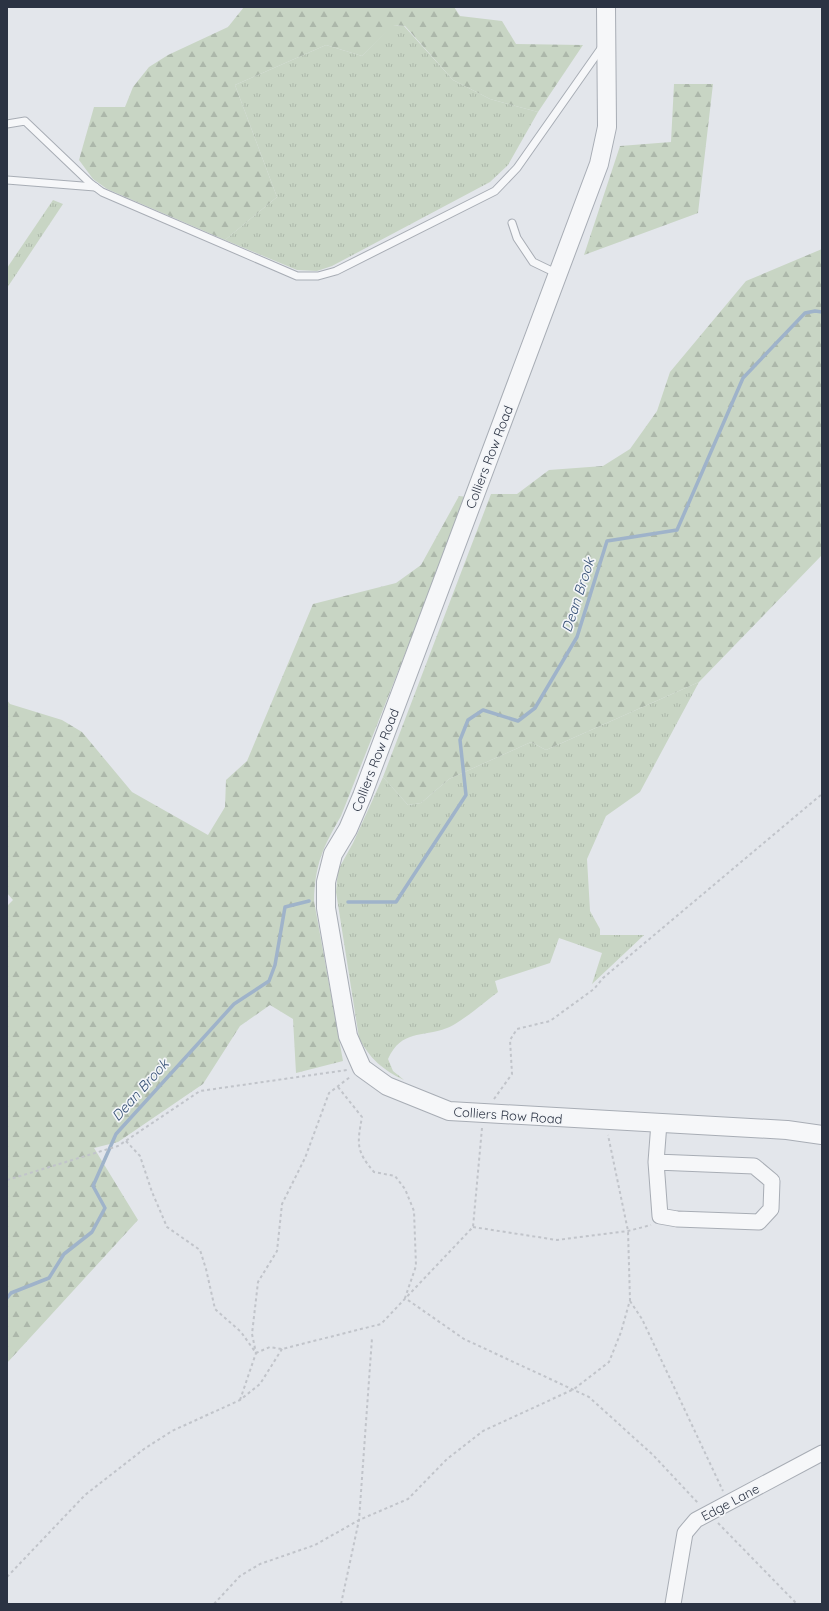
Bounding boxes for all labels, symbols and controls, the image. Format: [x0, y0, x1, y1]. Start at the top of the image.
street label: Colliers Row Road [462, 403, 516, 511]
water label: Dean Brook [558, 554, 599, 634]
street label: Colliers Row Road [348, 706, 402, 814]
water label: Dean Brook [108, 1054, 174, 1125]
street label: Colliers Row Road [453, 1103, 563, 1127]
street label: Edge Lane [698, 1480, 762, 1524]

